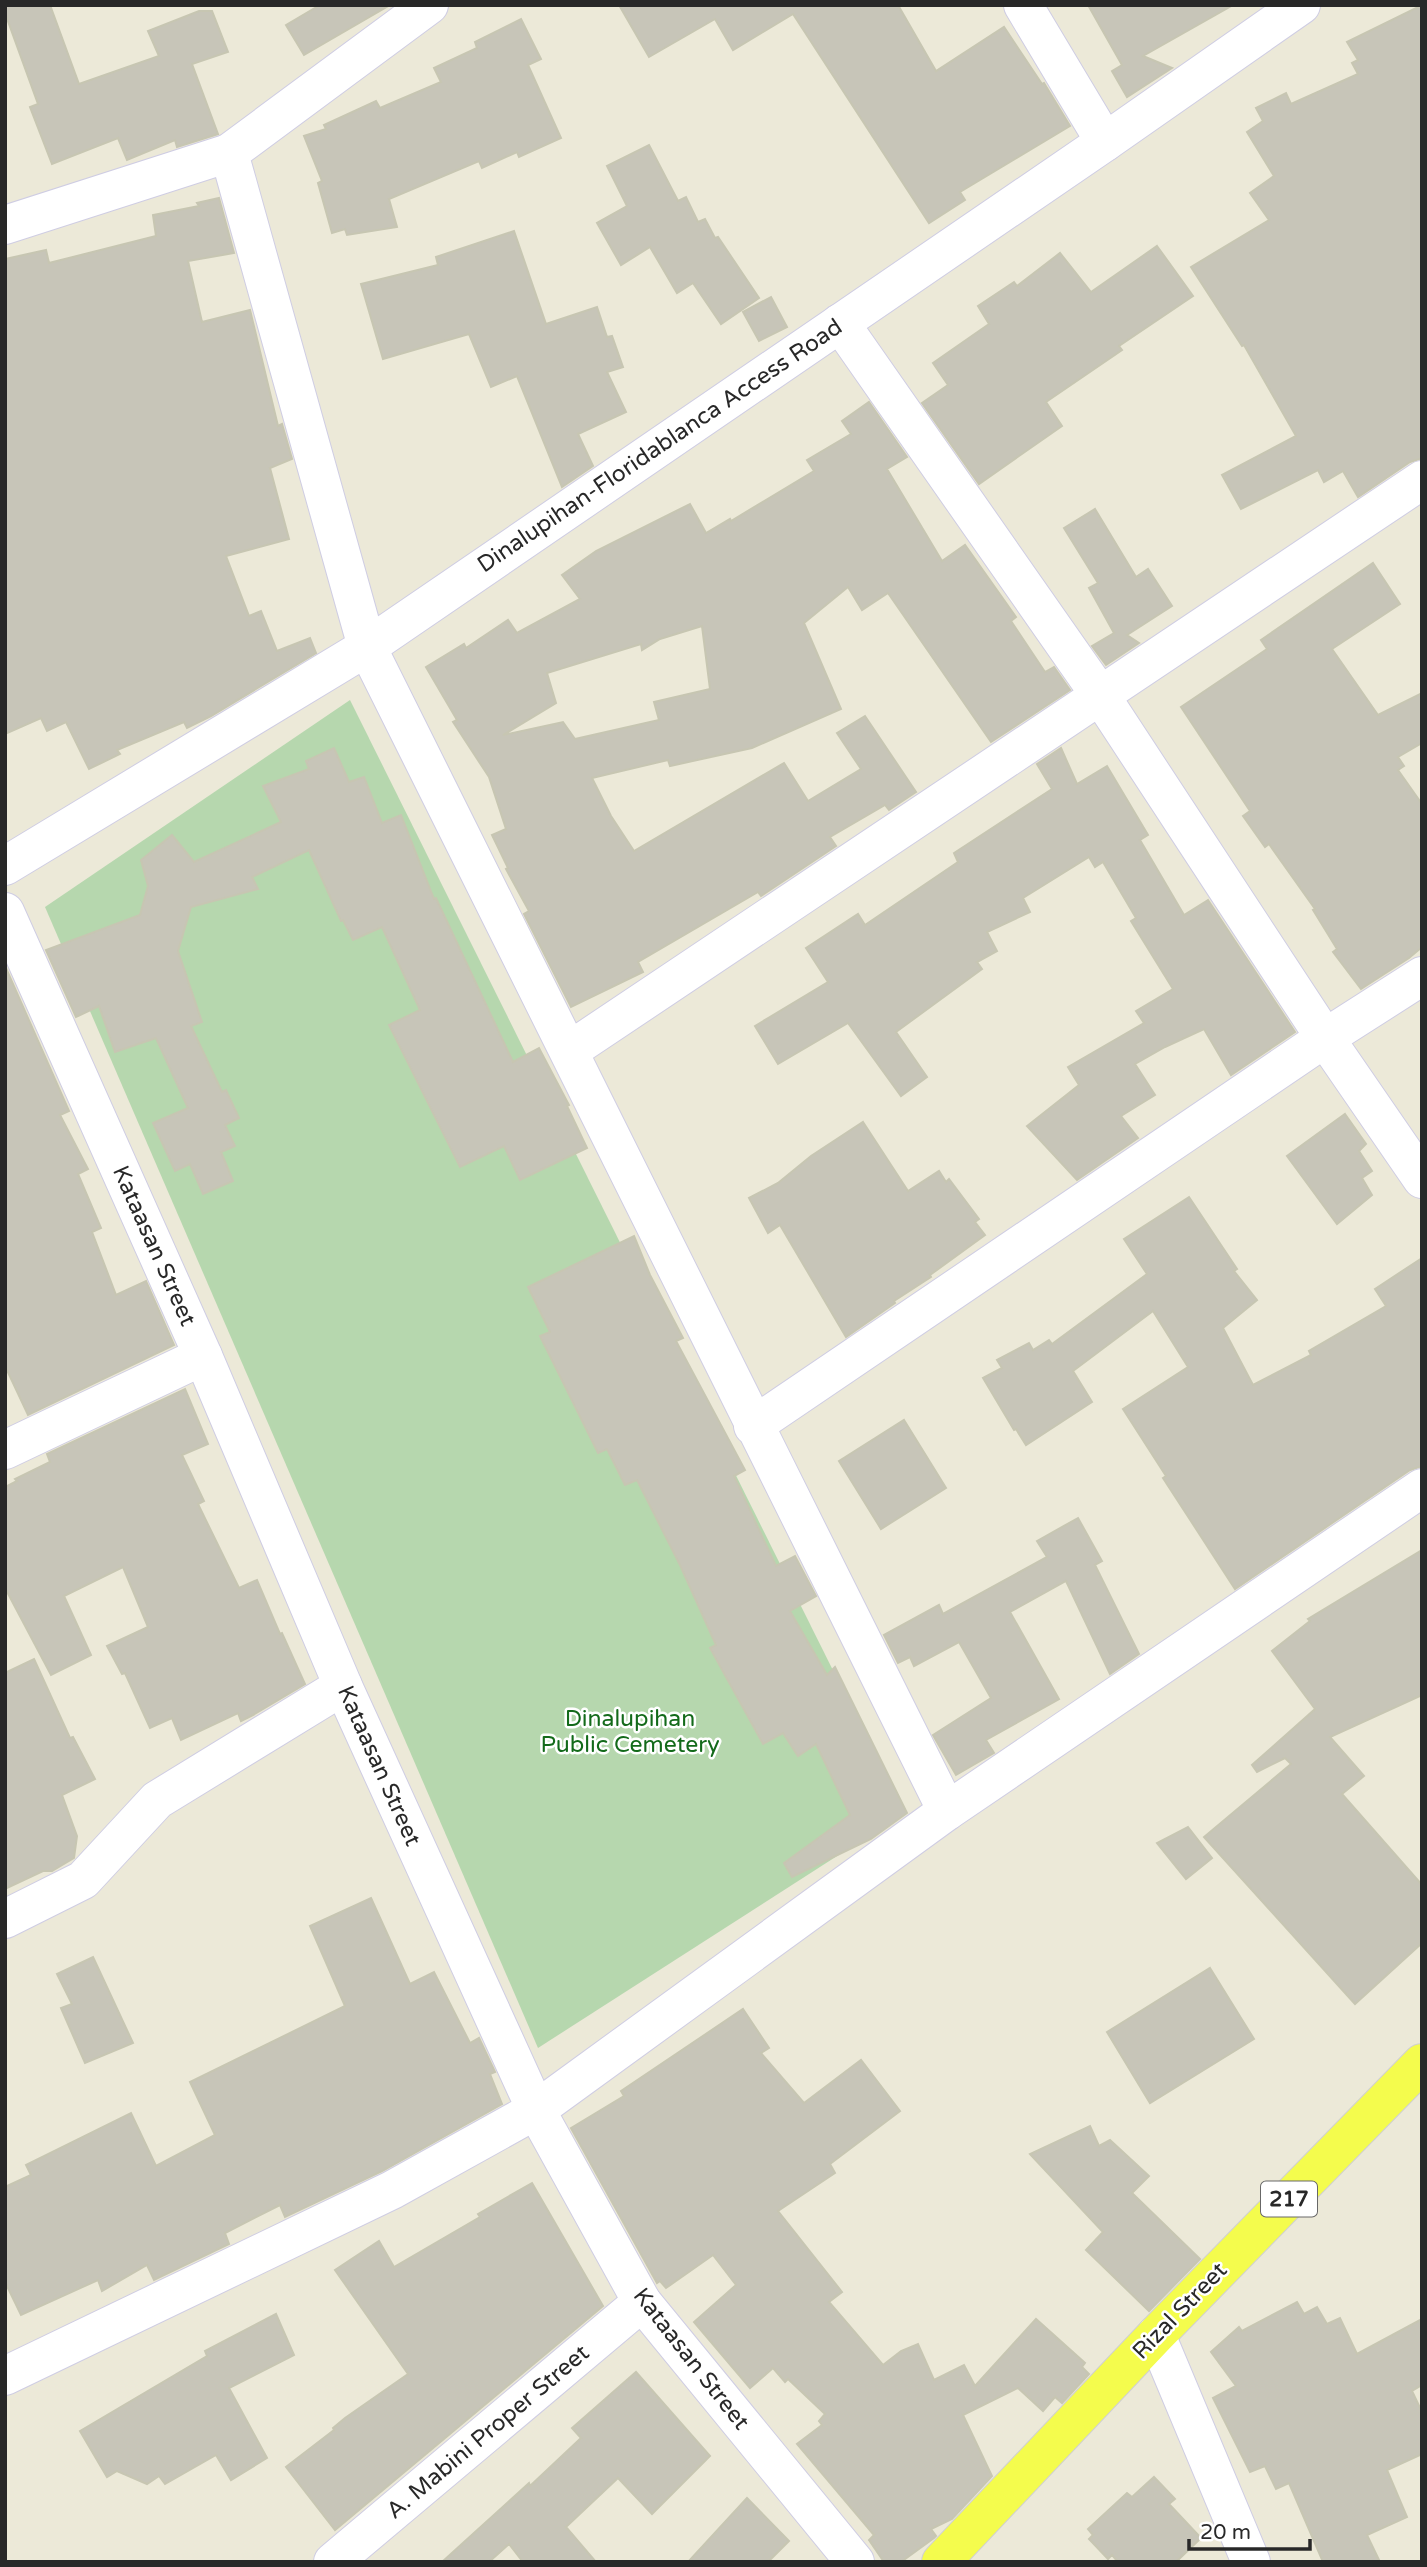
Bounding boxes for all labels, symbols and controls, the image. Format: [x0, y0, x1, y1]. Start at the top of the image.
street label: Dinalupihan-Floridablanca Access Road [472, 313, 848, 579]
street label: Kataasan Street [106, 1162, 202, 1331]
street label: Kataasan Street [331, 1682, 427, 1851]
park label: Dinalupihan Public Cemetery [540, 1705, 720, 1759]
road number: 217 [1261, 2182, 1317, 2216]
street label: Rizal Street [1127, 2257, 1233, 2365]
street label: Kataasan Street [627, 2282, 755, 2436]
street label: A. Mabini Proper Street [381, 2339, 595, 2525]
scale bar [1189, 2508, 1310, 2552]
text: 20 m [1200, 2520, 1251, 2545]

